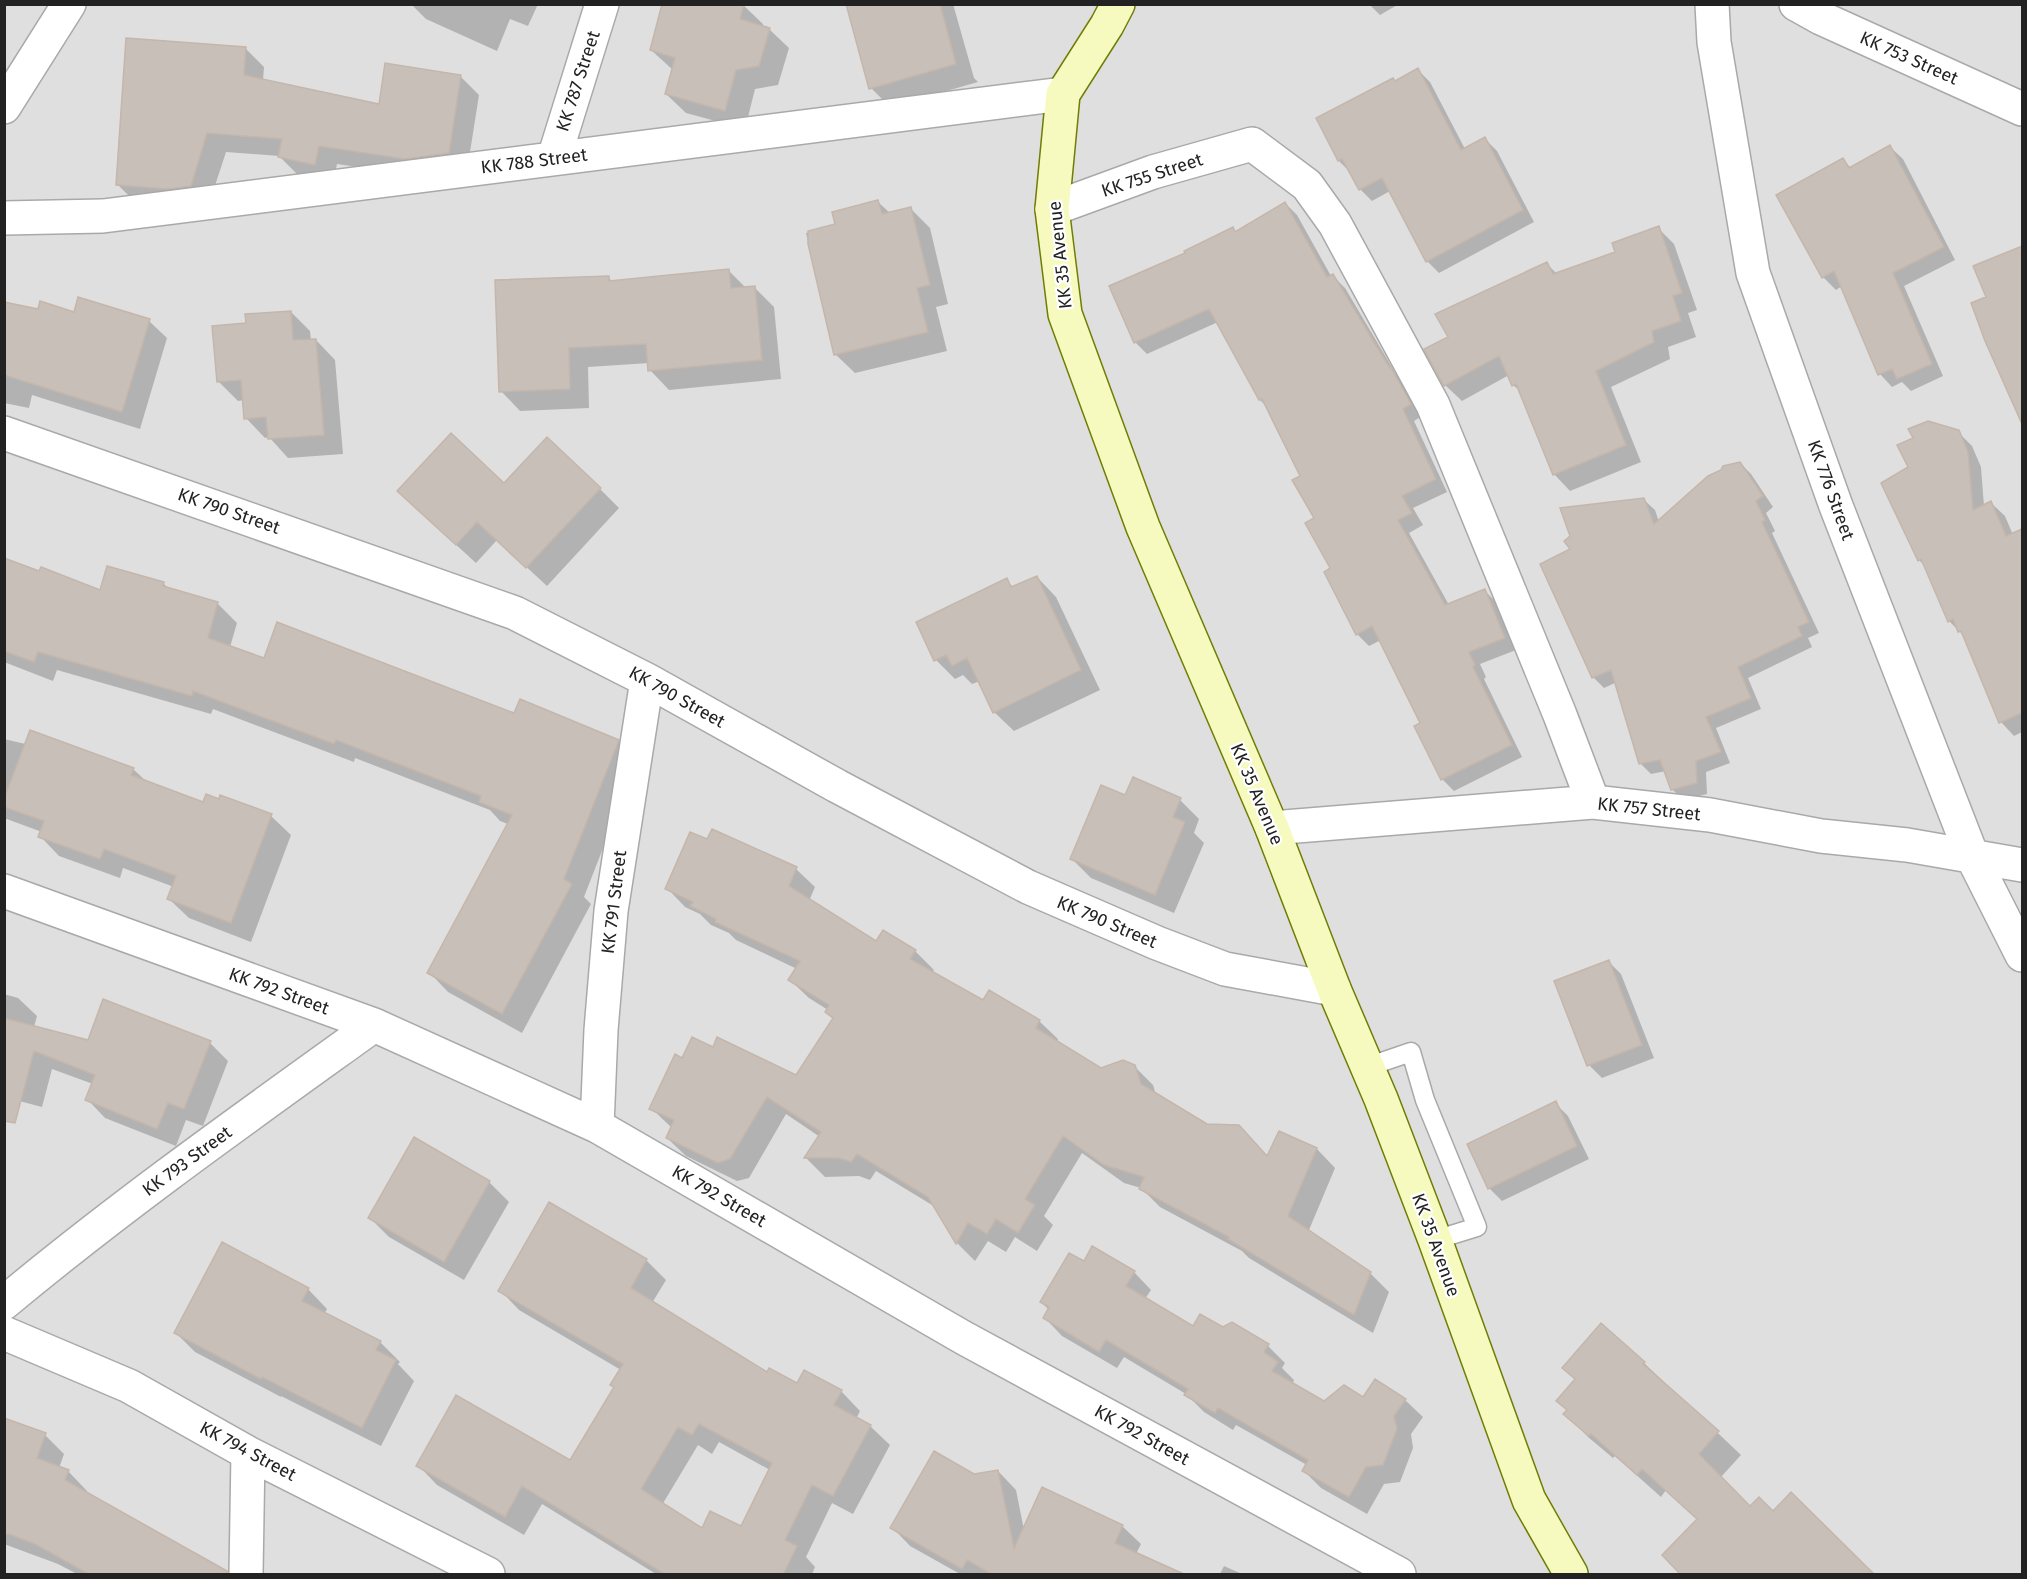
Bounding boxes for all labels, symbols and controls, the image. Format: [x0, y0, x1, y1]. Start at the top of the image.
street label: KK 787 Street [551, 27, 605, 134]
street label: KK 753 Street [1856, 27, 1962, 90]
street label: KK 788 Street [480, 143, 589, 178]
street label: KK 755 Street [1099, 148, 1206, 202]
street label: KK 35 Avenue [1043, 200, 1077, 310]
street label: KK 776 Street [1803, 437, 1859, 543]
street label: KK 790 Street [175, 483, 284, 539]
street label: KK 790 Street [625, 662, 729, 733]
street label: KK 35 Avenue [1226, 740, 1288, 848]
street label: KK 757 Street [1596, 793, 1702, 825]
street label: KK 791 Street [597, 848, 631, 955]
street label: KK 790 Street [1054, 891, 1161, 953]
street label: KK 792 Street [226, 963, 333, 1019]
street label: KK 793 Street [138, 1121, 236, 1201]
street label: KK 792 Street [668, 1160, 770, 1232]
street label: KK 35 Avenue [1407, 1190, 1465, 1300]
street label: KK 792 Street [1091, 1400, 1194, 1470]
street label: KK 794 Street [196, 1416, 300, 1486]

